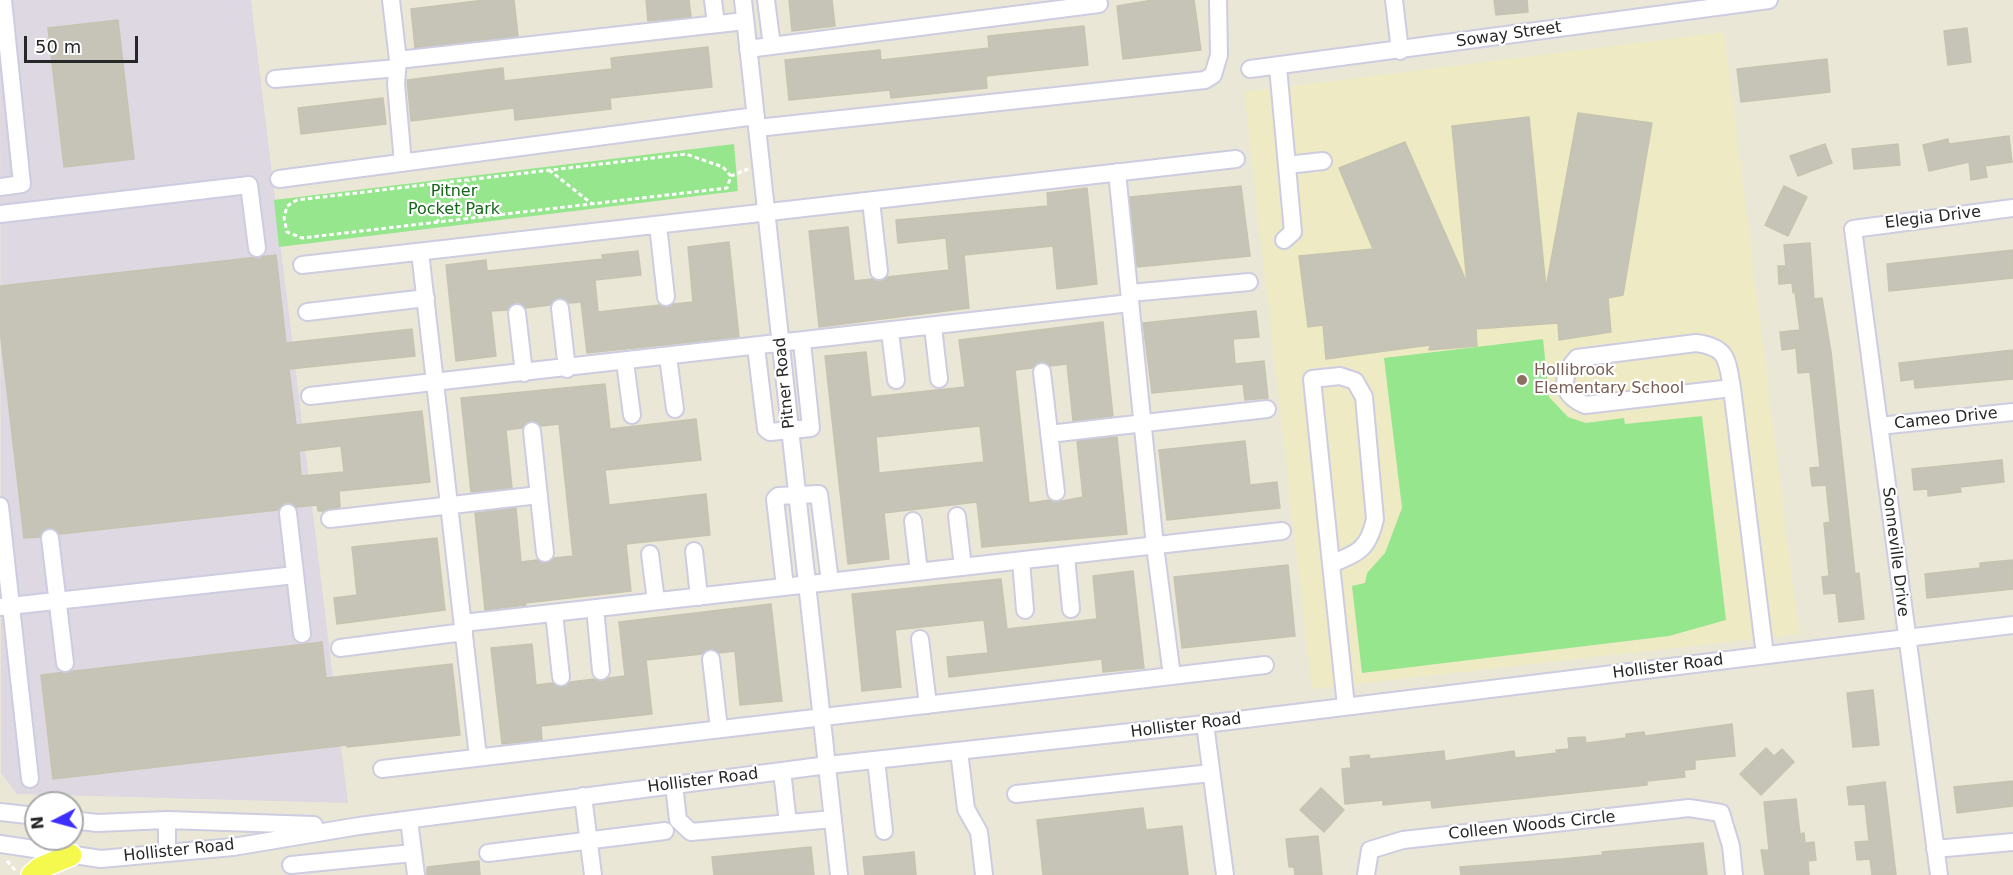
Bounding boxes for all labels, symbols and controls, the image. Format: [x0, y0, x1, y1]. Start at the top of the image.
street label: Soway Street [1455, 18, 1563, 52]
scale bar [27, 24, 141, 62]
text: 50 m [35, 36, 81, 57]
park label: Pitner Pocket Park [408, 182, 500, 220]
street label: Elegia Drive [1884, 203, 1982, 233]
street label: Pitner Road [771, 336, 799, 430]
place label: Hollibrook Elementary School [1534, 361, 1684, 399]
marker: Hollibrook Elementary School [1515, 373, 1529, 387]
street label: Cameo Drive [1893, 404, 1999, 434]
street label: Sonneville Drive [1878, 486, 1912, 618]
street label: Hollister Road [1612, 651, 1724, 683]
street label: Hollister Road [1130, 710, 1242, 742]
street label: Hollister Road [647, 765, 759, 797]
north arrow [24, 791, 84, 851]
street label: Colleen Woods Circle [1448, 808, 1616, 844]
text: N [27, 815, 48, 830]
street label: Hollister Road [123, 836, 235, 866]

